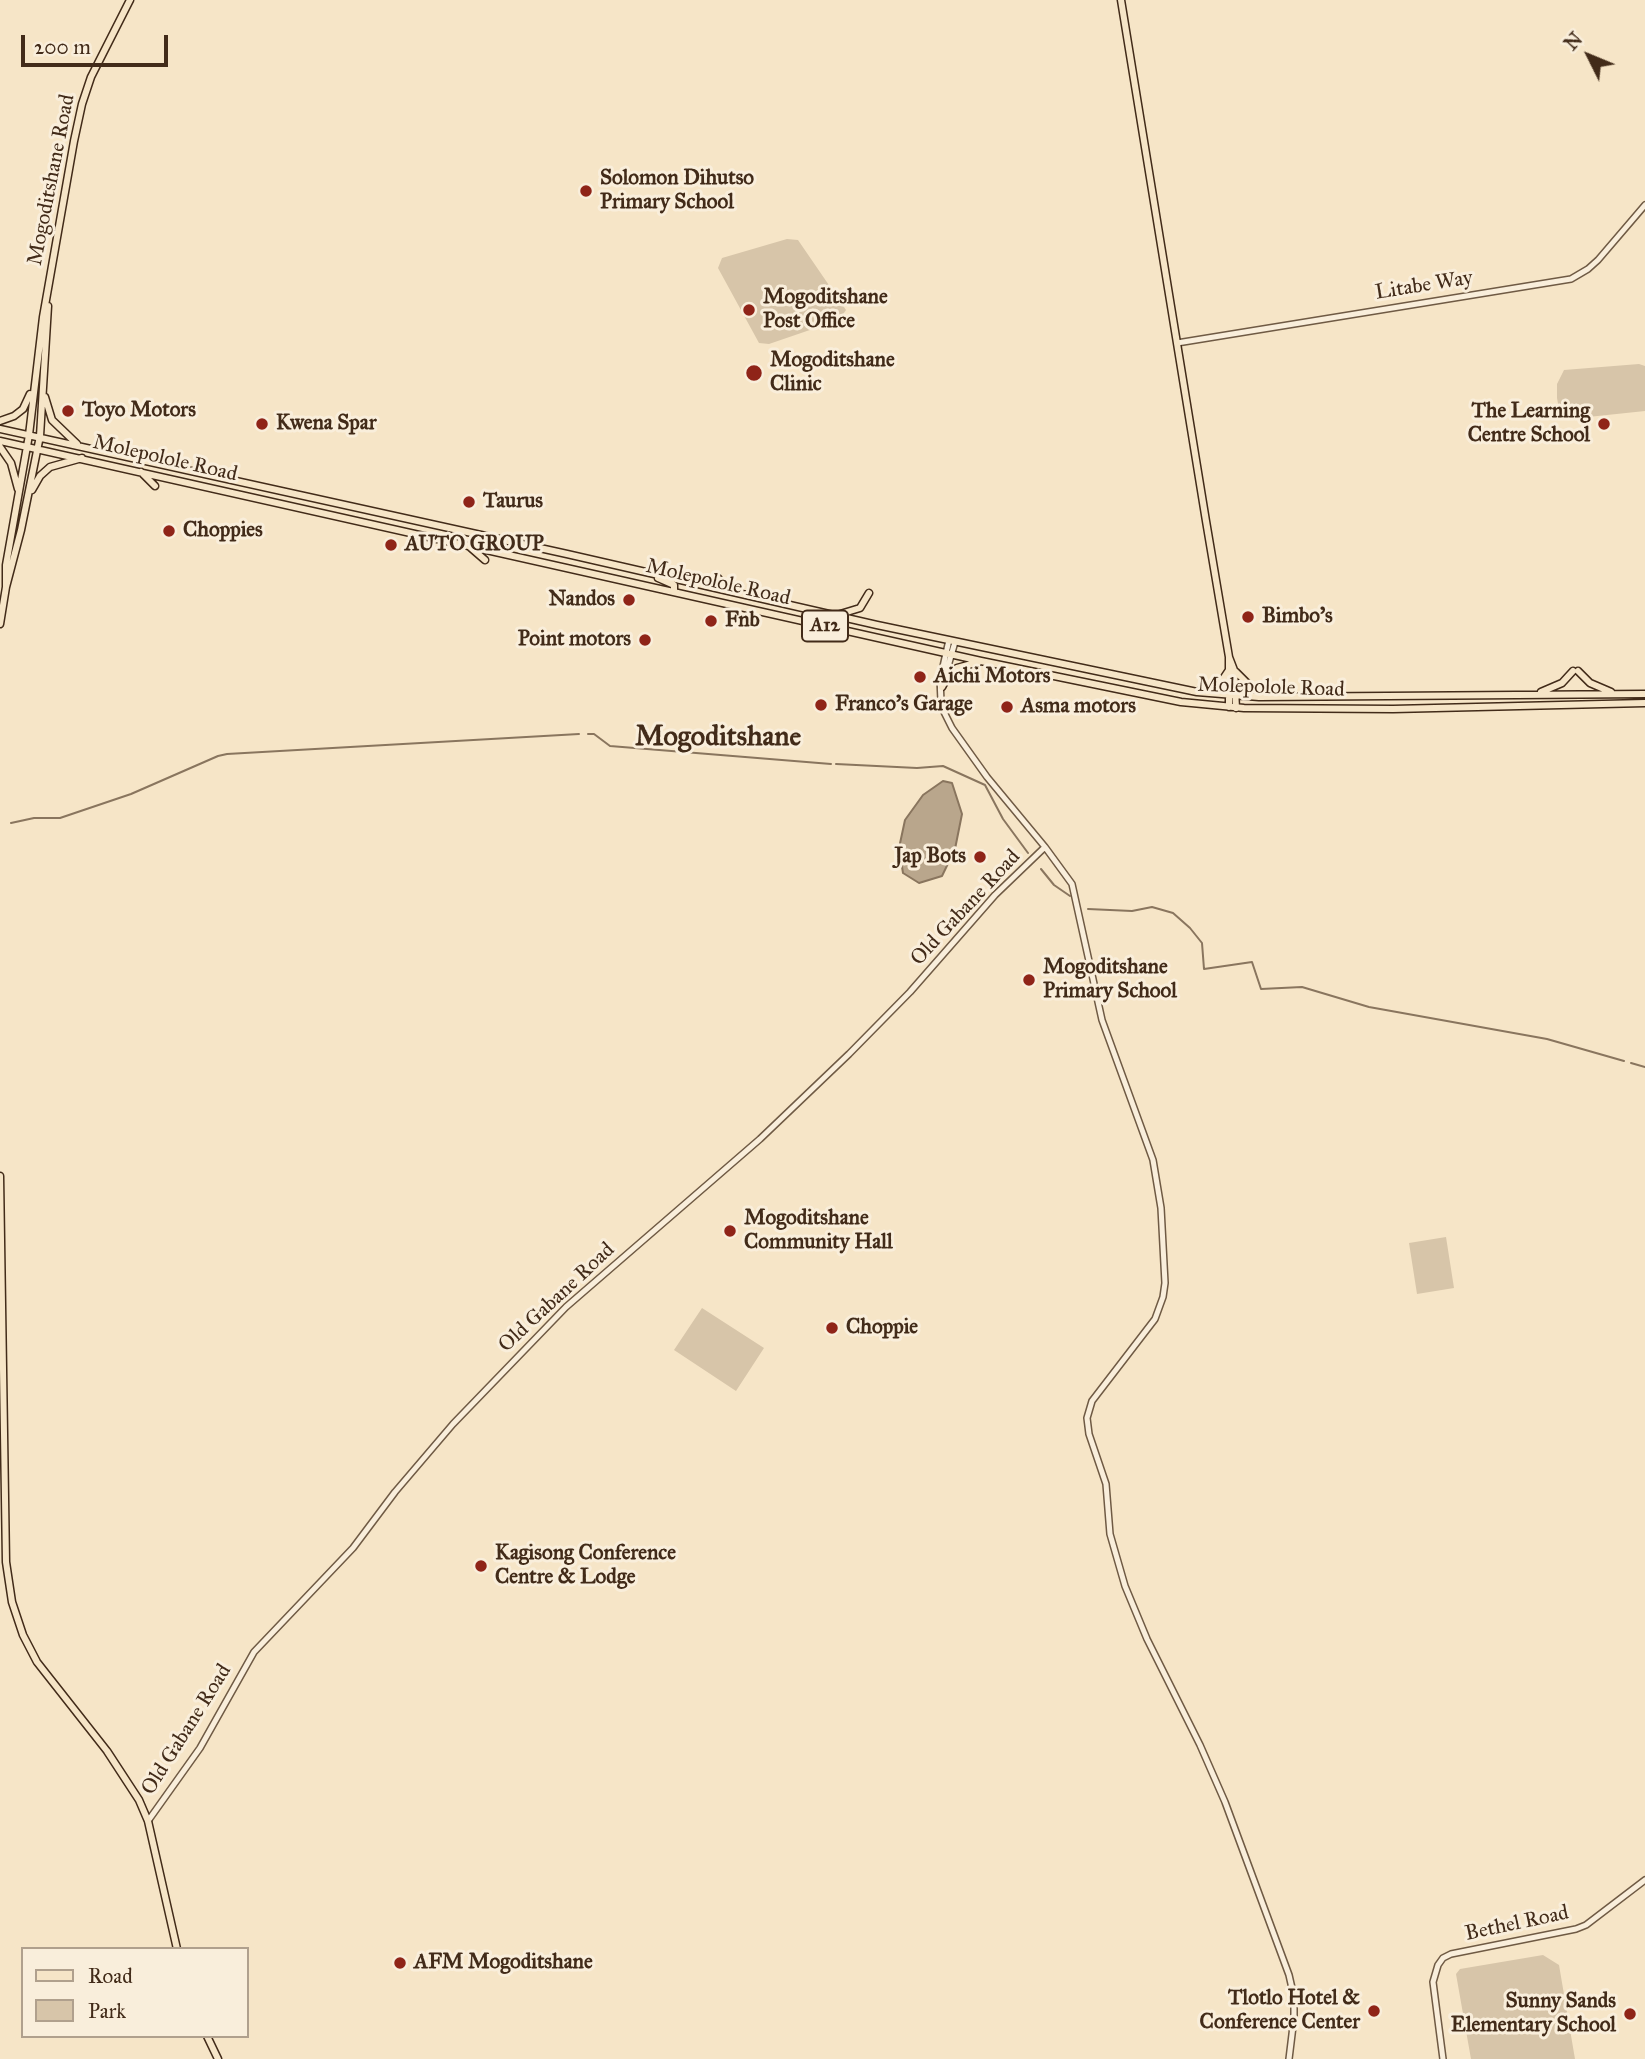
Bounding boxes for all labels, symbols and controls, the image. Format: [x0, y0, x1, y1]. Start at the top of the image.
scale bar [24, 21, 172, 65]
north arrow [1554, 21, 1624, 91]
text: N [1559, 28, 1587, 55]
text: 200 m [34, 34, 91, 60]
street label: Mogoditshane Road [23, 92, 81, 268]
place label: Solomon Dihutso Primary School [600, 166, 754, 216]
marker: Solomon Dihutso Primary School [578, 183, 594, 199]
street label: Litabe Way [1373, 266, 1475, 306]
place label: Mogoditshane Post Office [763, 285, 888, 335]
marker: Mogoditshane Post Office [741, 302, 757, 318]
place label: Mogoditshane Clinic [770, 348, 895, 398]
marker: Mogoditshane Clinic [744, 363, 764, 383]
place label: Toyo Motors [82, 398, 196, 424]
place label: The Learning Centre School [1468, 399, 1590, 449]
marker: Toyo Motors [60, 403, 76, 419]
place label: Kwena Spar [276, 411, 377, 437]
marker: Kwena Spar [254, 416, 270, 432]
marker: The Learning Centre School [1596, 416, 1612, 432]
street label: Molepolole Road [90, 430, 240, 488]
place label: Taurus [483, 489, 543, 515]
marker: Taurus [461, 494, 477, 510]
place label: Choppies [183, 518, 263, 544]
marker: Choppies [161, 523, 177, 539]
place label: AUTO GROUP [405, 532, 544, 558]
marker: AUTO GROUP [383, 537, 399, 553]
street label: Molepolole Road [643, 554, 793, 612]
place label: Nandos [548, 587, 615, 613]
marker: Nandos [621, 592, 637, 608]
place label: Bimbo's [1262, 604, 1333, 630]
place label: Fnb [725, 608, 760, 634]
marker: Bimbo's [1240, 609, 1256, 625]
road number: A12 [802, 610, 848, 642]
marker: Fnb [703, 613, 719, 629]
place label: Point motors [518, 627, 631, 653]
marker: Point motors [637, 632, 653, 648]
place label: Aichi Motors [934, 664, 1050, 690]
marker: Aichi Motors [912, 669, 928, 685]
street label: Molepolole Road [1197, 673, 1345, 703]
place label: Franco's Garage [835, 692, 973, 718]
place label: Asma motors [1021, 694, 1136, 720]
marker: Franco's Garage [813, 697, 829, 713]
marker: Asma motors [999, 699, 1015, 715]
district label: Mogoditshane [635, 721, 801, 755]
place label: Jap Bots [894, 844, 966, 870]
street label: Old Gabane Road [906, 845, 1026, 971]
marker: Jap Bots [972, 849, 988, 865]
place label: Mogoditshane Primary School [1043, 955, 1177, 1005]
marker: Mogoditshane Primary School [1021, 972, 1037, 988]
place label: Mogoditshane Community Hall [744, 1206, 893, 1256]
marker: Mogoditshane Community Hall [722, 1223, 738, 1239]
street label: Old Gabane Road [494, 1238, 620, 1358]
place label: Choppie [846, 1315, 918, 1341]
marker: Choppie [824, 1320, 840, 1336]
place label: Kagisong Conference Centre & Lodge [495, 1541, 676, 1591]
marker: Kagisong Conference Centre & Lodge [473, 1558, 489, 1574]
street label: Old Gabane Road [137, 1660, 237, 1800]
street label: Bethel Road [1463, 1901, 1571, 1947]
legend [21, 1947, 248, 2038]
place label: AFM Mogoditshane [414, 1950, 593, 1976]
marker: AFM Mogoditshane [392, 1955, 408, 1971]
text: Road [88, 1963, 133, 1989]
place label: Tlotlo Hotel & Conference Center [1200, 1986, 1360, 2036]
place label: Sunny Sands Elementary School [1451, 1989, 1616, 2039]
text: Park [88, 1998, 126, 2024]
marker: Tlotlo Hotel & Conference Center [1366, 2003, 1382, 2019]
marker: Sunny Sands Elementary School [1622, 2006, 1638, 2022]

